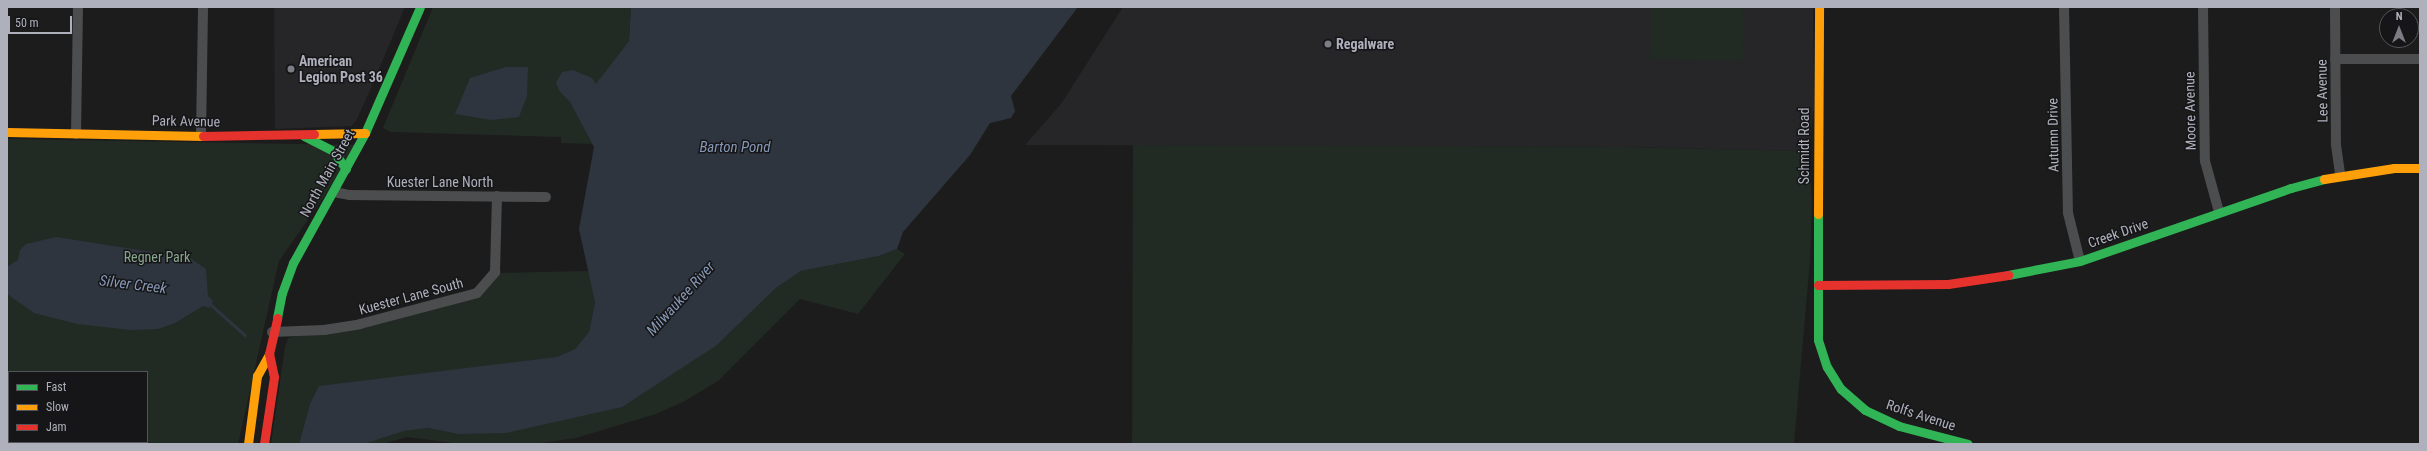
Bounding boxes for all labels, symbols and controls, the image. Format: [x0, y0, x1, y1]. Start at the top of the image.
scale bar [10, 8, 74, 34]
north arrow [2379, 8, 2419, 48]
text: N [2396, 10, 2402, 23]
text: 50 m [15, 16, 39, 30]
place label: Regalware [1336, 36, 1394, 52]
marker: Regalware [1323, 39, 1333, 49]
place label: American Legion Post 36 [299, 53, 383, 86]
street label: Lee Avenue [2313, 59, 2331, 123]
marker: American Legion Post 36 [286, 64, 296, 74]
street label: Moore Avenue [2181, 71, 2199, 151]
street label: Autumn Drive [2044, 98, 2062, 172]
street label: Schmidt Road [1796, 108, 1812, 184]
street label: Park Avenue [152, 112, 220, 130]
street label: North Main Street [296, 126, 358, 220]
water label: Barton Pond [699, 139, 771, 157]
street label: Kuester Lane North [387, 174, 493, 190]
street label: Creek Drive [2086, 215, 2150, 251]
park label: Regner Park [124, 249, 190, 265]
water label: Milwaukee River [643, 258, 719, 340]
water label: Silver Creek [98, 272, 168, 298]
street label: Kuester Lane South [357, 274, 465, 318]
legend [8, 371, 148, 443]
text: Fast [46, 380, 66, 394]
street label: Rolfs Avenue [1884, 396, 1958, 434]
text: Slow [46, 400, 69, 414]
text: Jam [46, 420, 67, 434]

